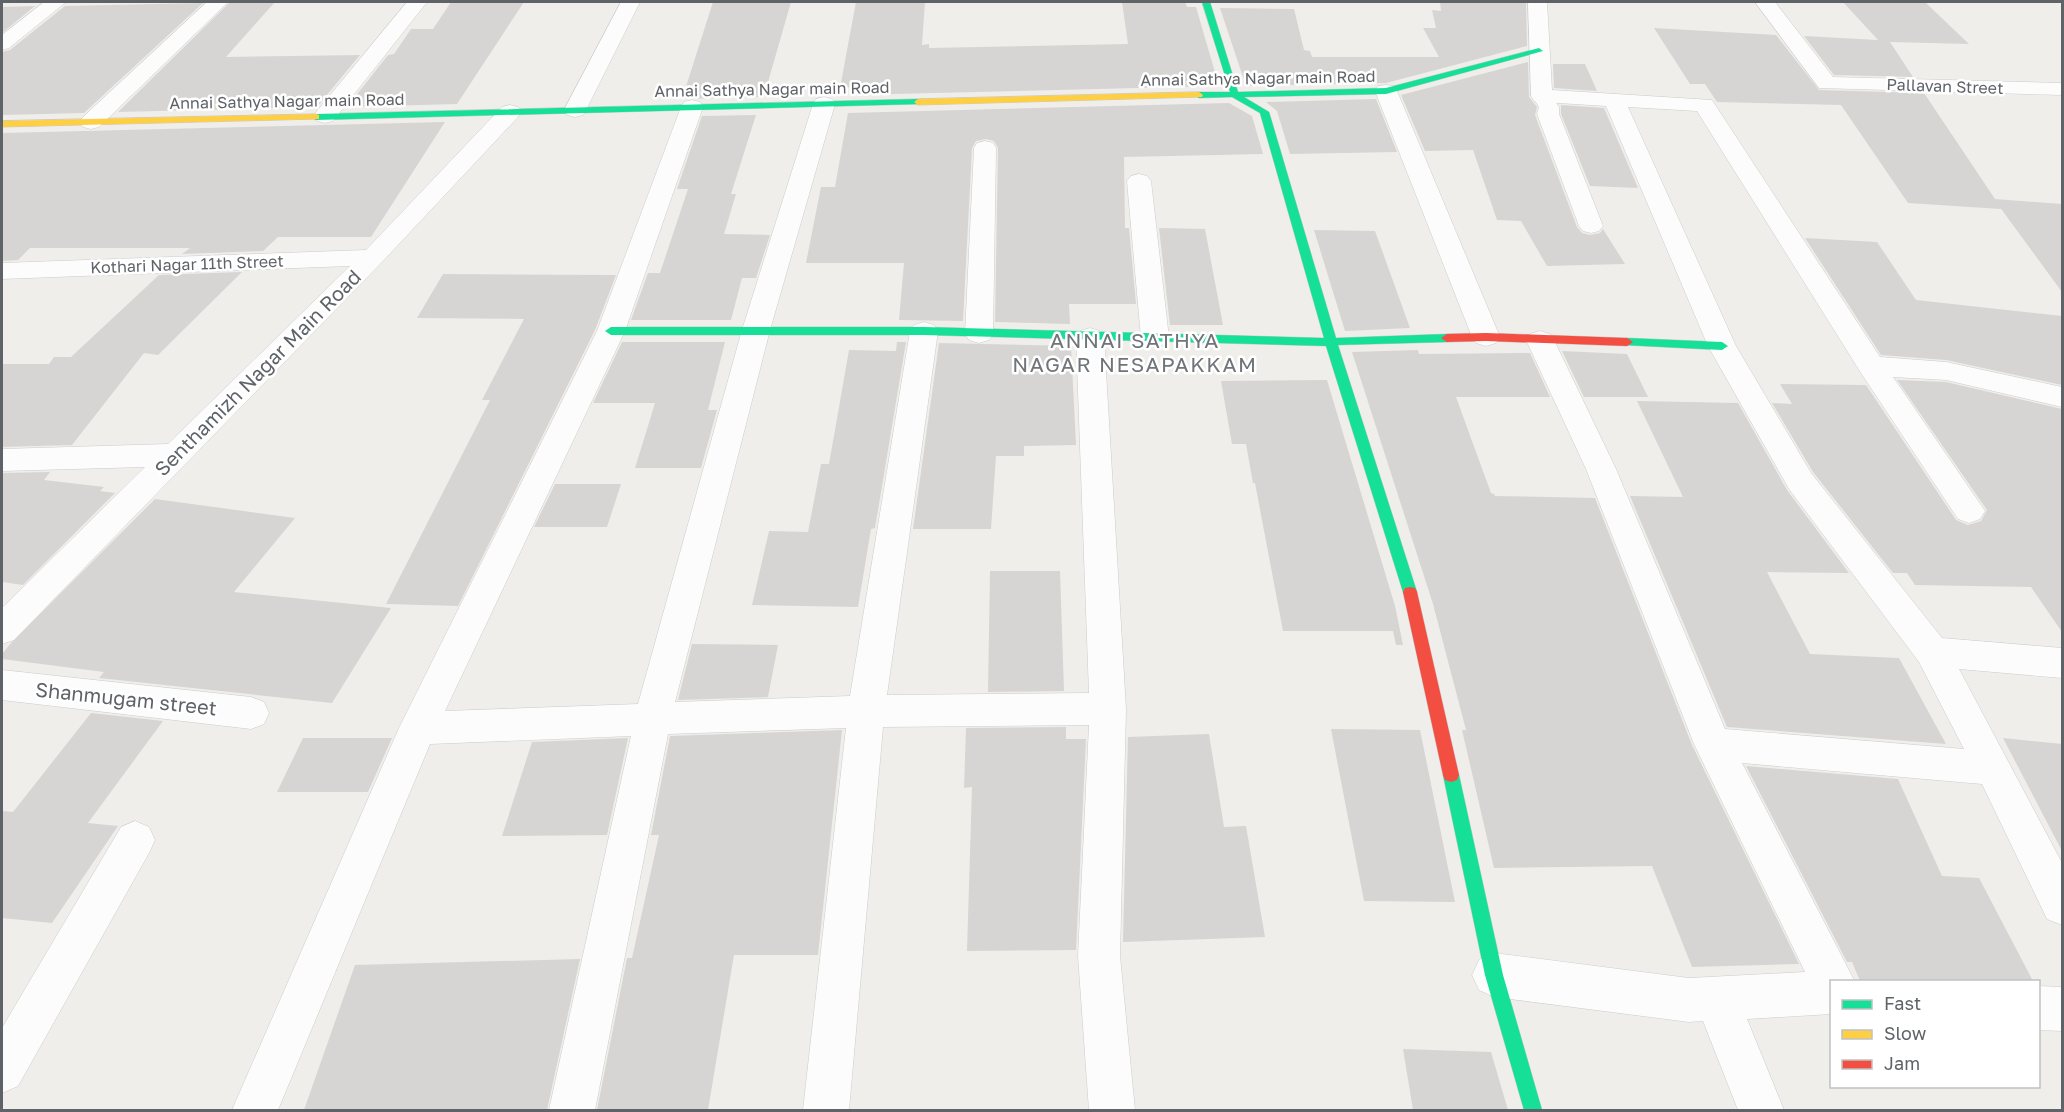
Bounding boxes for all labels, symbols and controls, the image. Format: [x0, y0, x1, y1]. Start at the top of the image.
street label: Annai Sathya Nagar main Road [1140, 66, 1376, 90]
street label: Pallavan Street [1886, 74, 2004, 98]
street label: Annai Sathya Nagar main Road [654, 77, 890, 101]
street label: Annai Sathya Nagar main Road [169, 89, 405, 113]
street label: Kothari Nagar 11th Street [90, 251, 284, 277]
street label: Senthamizh Nagar Main Road [149, 264, 365, 480]
district label: ANNAI SATHYA NAGAR NESAPAKKAM [1012, 327, 1258, 377]
street label: Shanmugam street [34, 677, 218, 719]
legend [1830, 980, 2040, 1088]
text: Fast [1884, 992, 1921, 1014]
text: Slow [1884, 1022, 1927, 1044]
text: Jam [1884, 1052, 1920, 1074]

